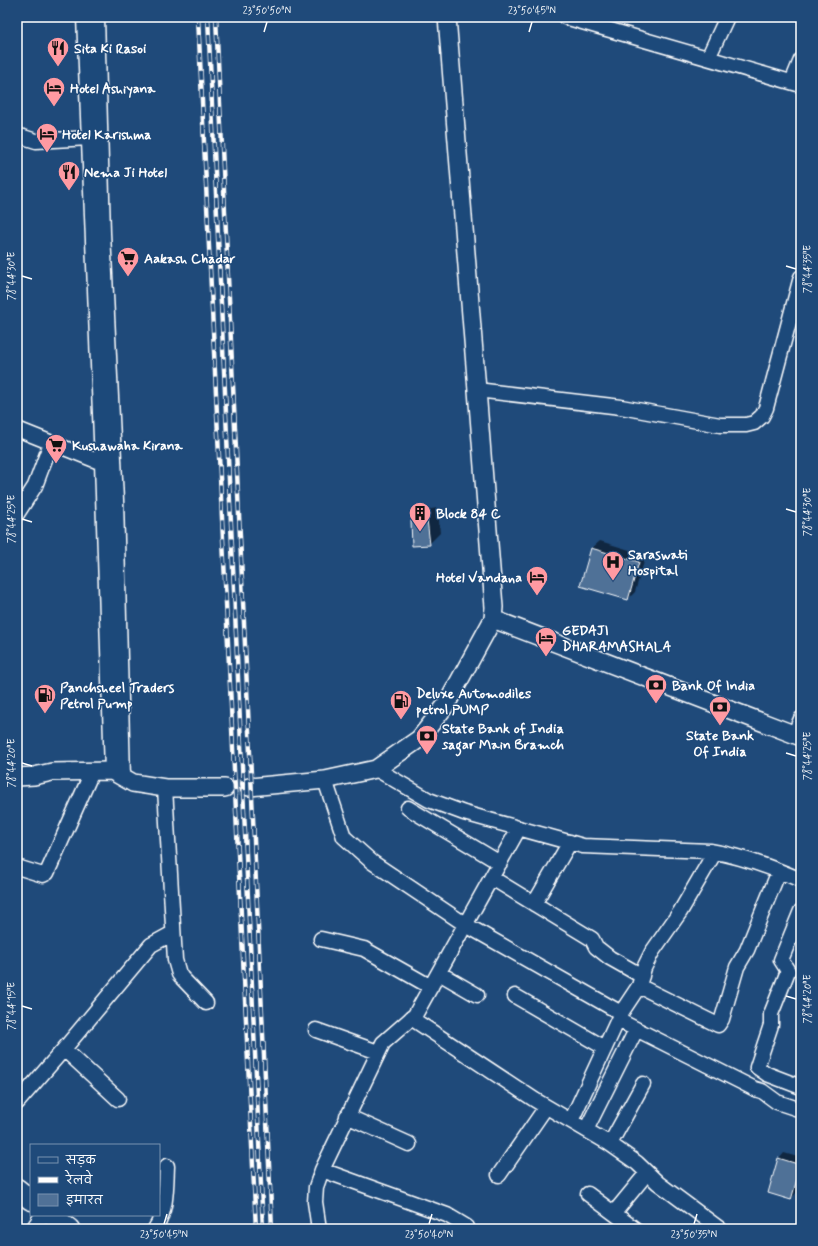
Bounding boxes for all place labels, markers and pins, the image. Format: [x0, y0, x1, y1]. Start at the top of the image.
restaurant icon: Sita Ki Rasoi [45, 35, 71, 68]
place label: Sita Ki Rasoi [74, 40, 146, 58]
hotel icon: Hotel Ashiyana [41, 75, 67, 108]
place label: Hotel Ashiyana [70, 80, 156, 98]
hotel icon: Hotel Karishma [34, 121, 60, 154]
place label: Hotel Karishma [62, 126, 152, 144]
restaurant icon: Nema Ji Hotel [56, 159, 82, 192]
place label: Nema Ji Hotel [84, 164, 167, 182]
supermarket icon: Aakash Chadar [115, 245, 141, 278]
place label: Aakash Chadar [144, 250, 236, 268]
supermarket icon: Kushawaha Kirana [43, 432, 69, 465]
place label: Kushawaha Kirana [72, 437, 183, 455]
building icon: Block 84 C [407, 500, 433, 533]
place label: Block 84 C [436, 505, 501, 523]
place label: Saraswati Hospital [628, 546, 687, 580]
hospital icon: Saraswati Hospital [600, 549, 626, 582]
hotel icon: Hotel Vandana [524, 564, 550, 597]
place label: Hotel Vandana [436, 569, 522, 587]
place label: GEDAJI DHARAMASHALA [562, 622, 671, 656]
hotel icon: GEDAJI DHARAMASHALA [533, 625, 559, 658]
bank icon: Bank Of India [643, 672, 669, 705]
place label: Bank Of India [672, 677, 755, 695]
place label: Panchsheel Traders Petrol Pump [60, 679, 175, 713]
fuel station icon: Panchsheel Traders Petrol Pump [32, 682, 58, 715]
place label: Deluxe Automodiles petrol PUMP [416, 685, 532, 719]
fuel station icon: Deluxe Automodiles petrol PUMP [388, 688, 414, 721]
bank icon: State Bank Of India [707, 694, 733, 727]
place label: State Bank of India sagar Main Bramch [441, 720, 564, 757]
bank icon: State Bank of India sagar Main Bramch [414, 723, 440, 756]
place label: State Bank Of India [686, 727, 754, 761]

